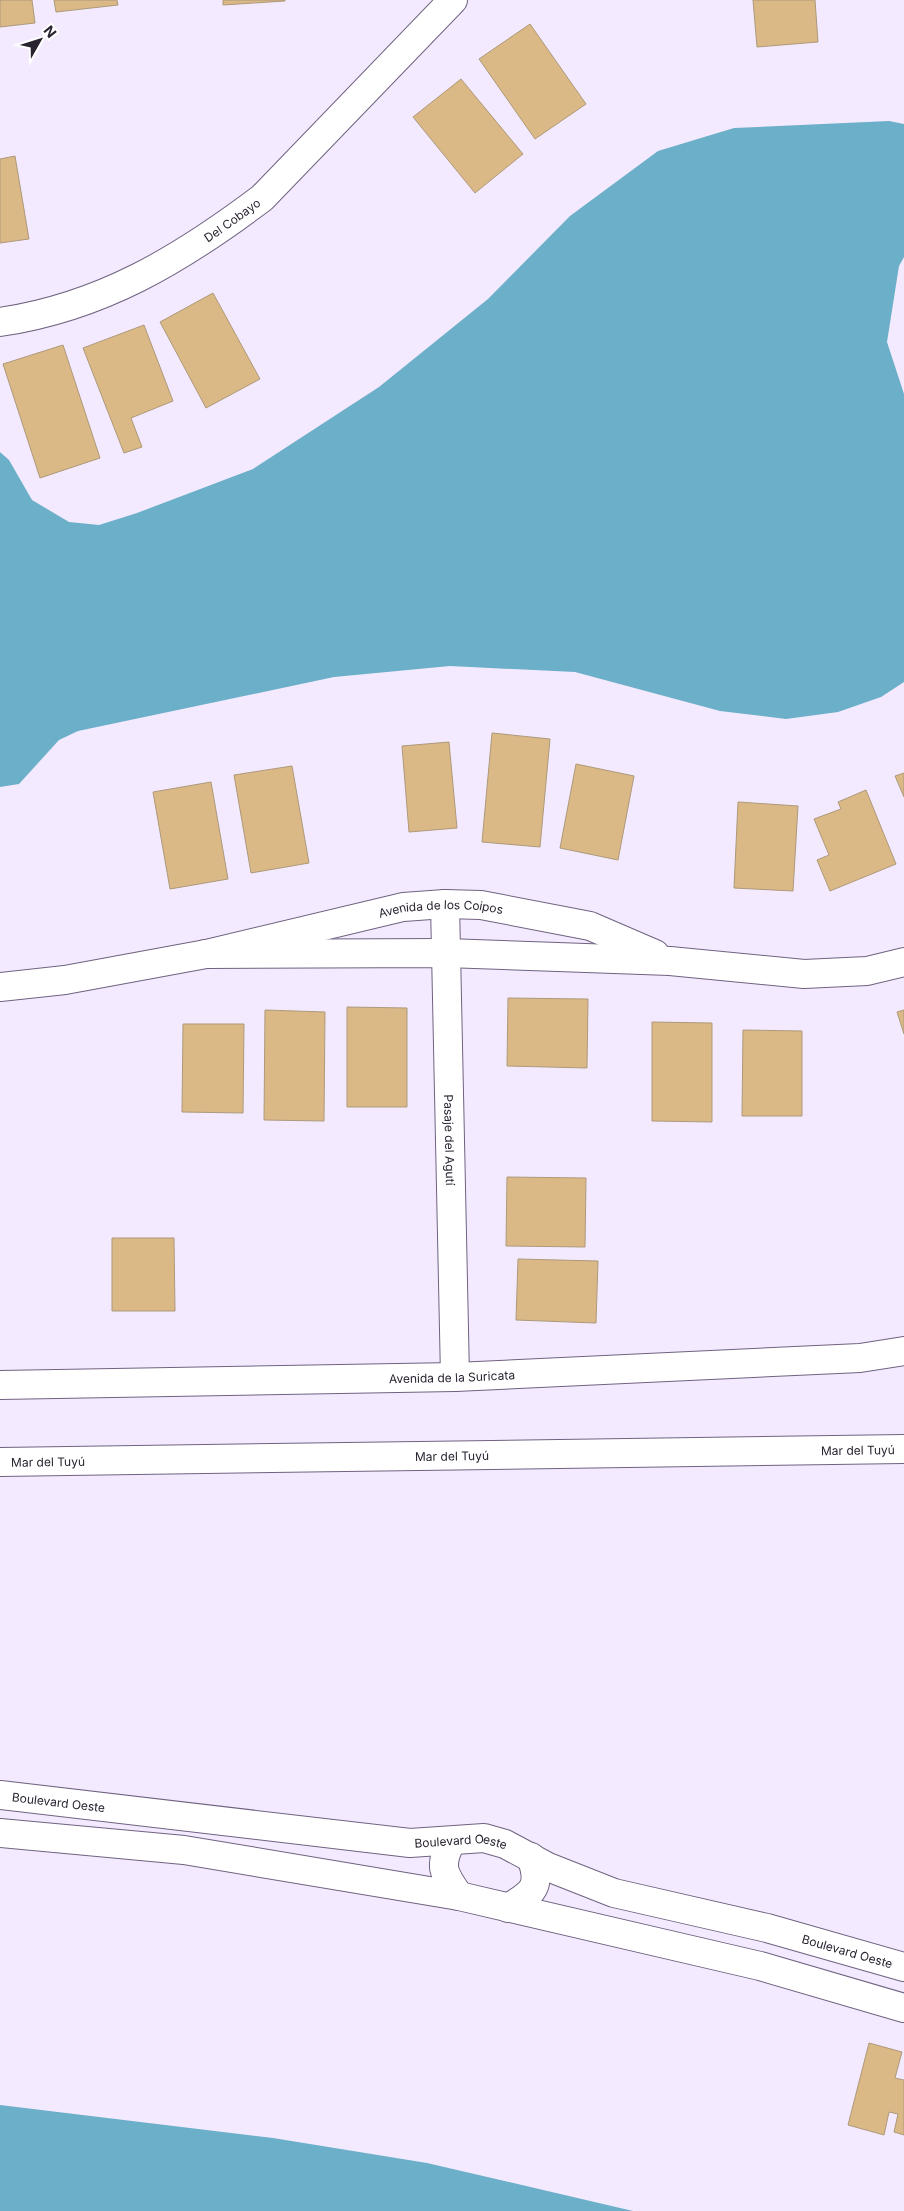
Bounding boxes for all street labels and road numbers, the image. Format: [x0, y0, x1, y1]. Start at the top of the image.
street label: Del Cobayo [201, 195, 263, 245]
street label: Avenida de los Coipos [377, 896, 505, 920]
street label: Pasaje del Agutí [442, 1094, 458, 1186]
street label: Avenida de la Suricata [389, 1367, 515, 1386]
street label: Mar del Tuyú [821, 1442, 895, 1458]
street label: Mar del Tuyú [415, 1447, 489, 1464]
street label: Mar del Tuyú [11, 1453, 85, 1469]
street label: Boulevard Oeste [11, 1789, 106, 1815]
street label: Boulevard Oeste [414, 1831, 509, 1852]
street label: Boulevard Oeste [800, 1931, 894, 1971]

